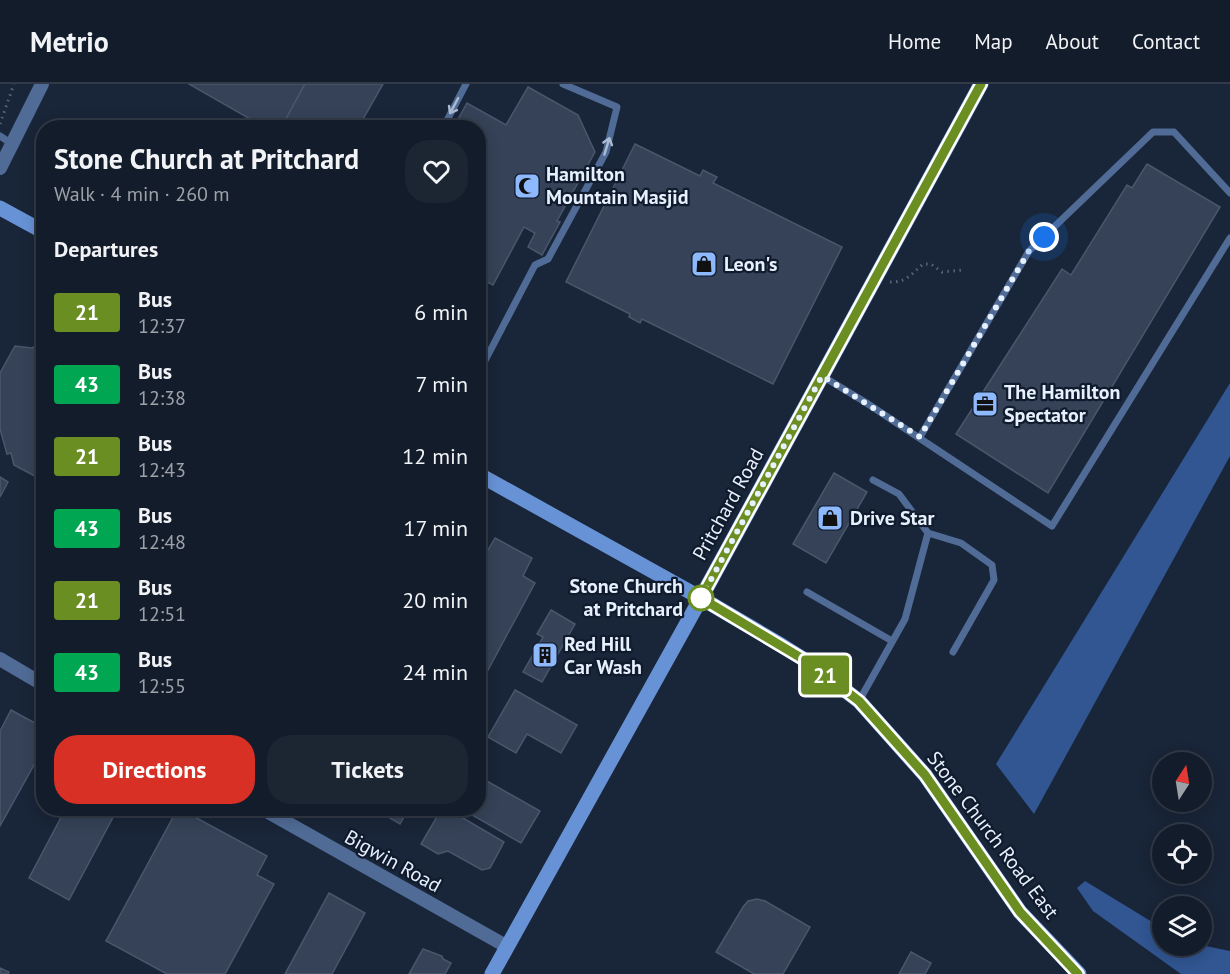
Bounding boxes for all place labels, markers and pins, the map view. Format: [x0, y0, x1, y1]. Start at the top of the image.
place label: Hamilton Mountain Masjid [546, 161, 689, 210]
mosque icon: Hamilton Mountain Masjid [512, 171, 542, 201]
shop icon: Leon's [689, 249, 719, 279]
place label: Leon's [724, 251, 777, 277]
place label: The Hamilton Spectator [1004, 379, 1120, 428]
office icon: The Hamilton Spectator [970, 389, 1000, 419]
shop icon: Drive Star [815, 503, 845, 533]
place label: Drive Star [850, 505, 934, 531]
place label: Stone Church at Pritchard [570, 573, 683, 622]
marker: Stone Church at Pritchard [688, 585, 714, 611]
place label: Red Hill Car Wash [564, 631, 642, 680]
building icon: Red Hill Car Wash [530, 640, 560, 670]

